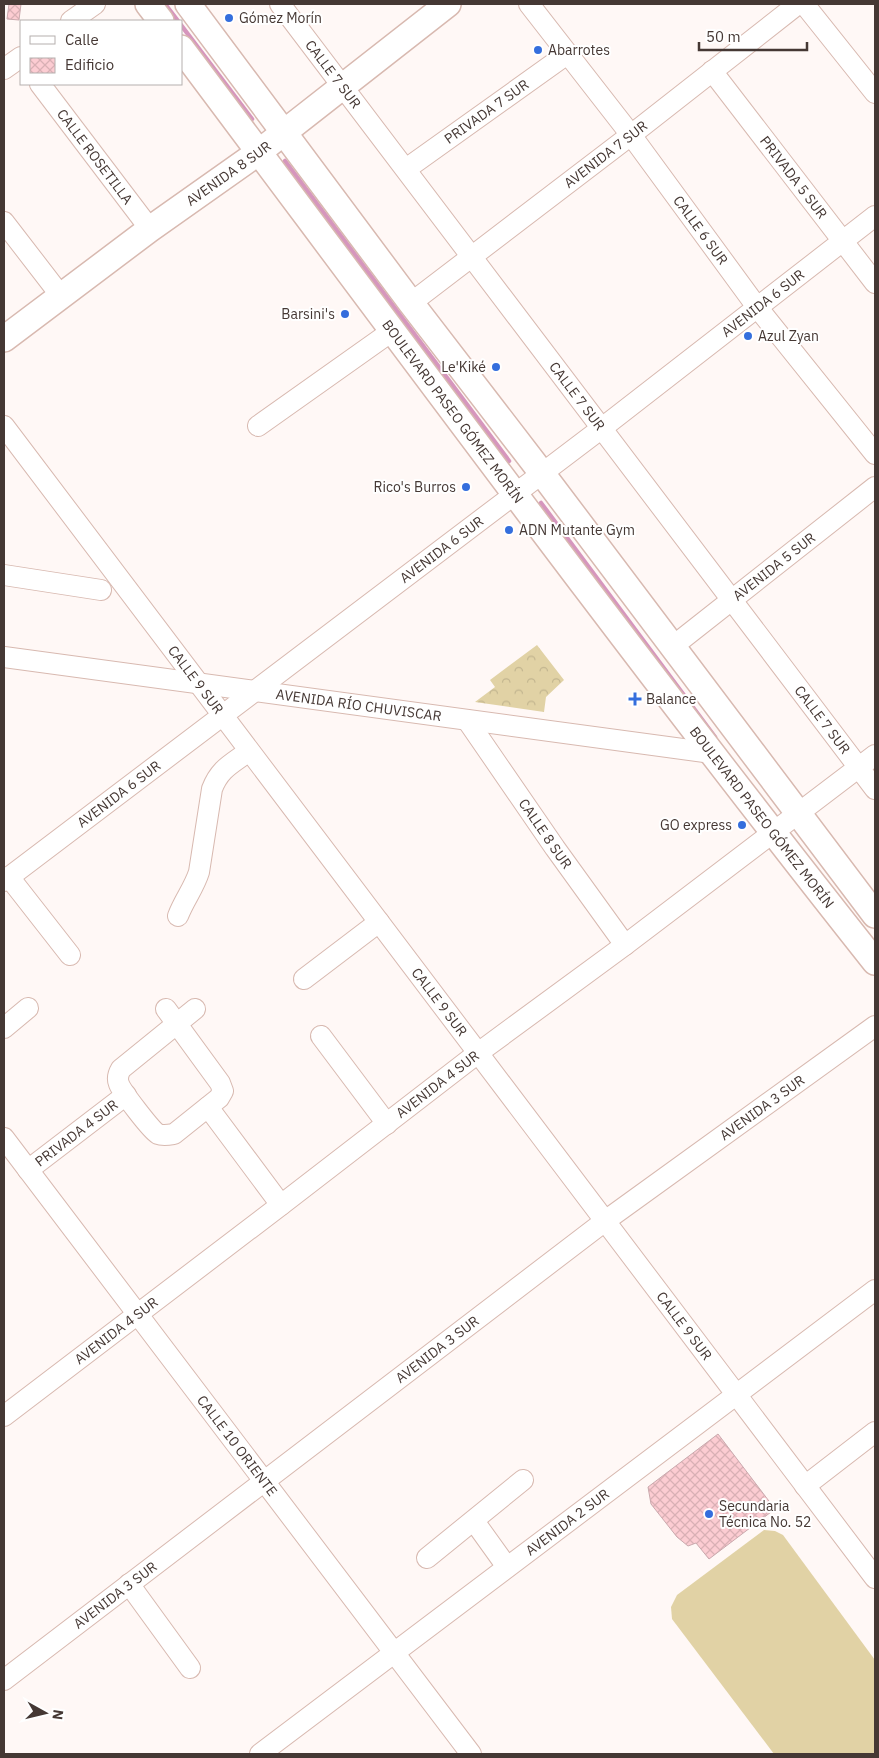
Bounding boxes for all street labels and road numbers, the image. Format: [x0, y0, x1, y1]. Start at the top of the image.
street label: CALLE 7 SUR [301, 36, 365, 112]
street label: PRIVADA 7 SUR [441, 75, 532, 148]
street label: CALLE ROSETILLA [53, 105, 137, 208]
street label: AVENIDA 7 SUR [560, 117, 651, 192]
street label: PRIVADA 5 SUR [756, 132, 831, 222]
street label: AVENIDA 8 SUR [182, 137, 275, 210]
street label: CALLE 6 SUR [669, 192, 732, 268]
street label: AVENIDA 6 SUR [718, 265, 808, 341]
street label: BOULEVARD PASEO GÓMEZ MORÍN [378, 316, 528, 507]
street label: CALLE 7 SUR [545, 358, 609, 434]
street label: AVENIDA 6 SUR [396, 512, 487, 587]
street label: AVENIDA 5 SUR [729, 528, 819, 605]
street label: CALLE 9 SUR [164, 642, 228, 718]
street label: CALLE 7 SUR [791, 682, 854, 758]
street label: AVENIDA RÍO CHUVISCAR [275, 685, 443, 725]
street label: BOULEVARD PASEO GÓMEZ MORÍN [686, 723, 838, 912]
street label: AVENIDA 6 SUR [73, 757, 164, 832]
street label: CALLE 8 SUR [515, 795, 576, 872]
street label: CALLE 9 SUR [408, 964, 471, 1040]
street label: AVENIDA 4 SUR [392, 1046, 483, 1122]
street label: AVENIDA 3 SUR [716, 1071, 808, 1144]
street label: PRIVADA 4 SUR [31, 1095, 122, 1170]
street label: CALLE 9 SUR [653, 1288, 716, 1364]
street label: AVENIDA 4 SUR [71, 1293, 162, 1368]
street label: AVENIDA 3 SUR [392, 1312, 483, 1387]
street label: CALLE 10 ORIENTE [193, 1392, 281, 1500]
street label: AVENIDA 2 SUR [522, 1485, 613, 1560]
street label: AVENIDA 3 SUR [70, 1557, 161, 1633]

